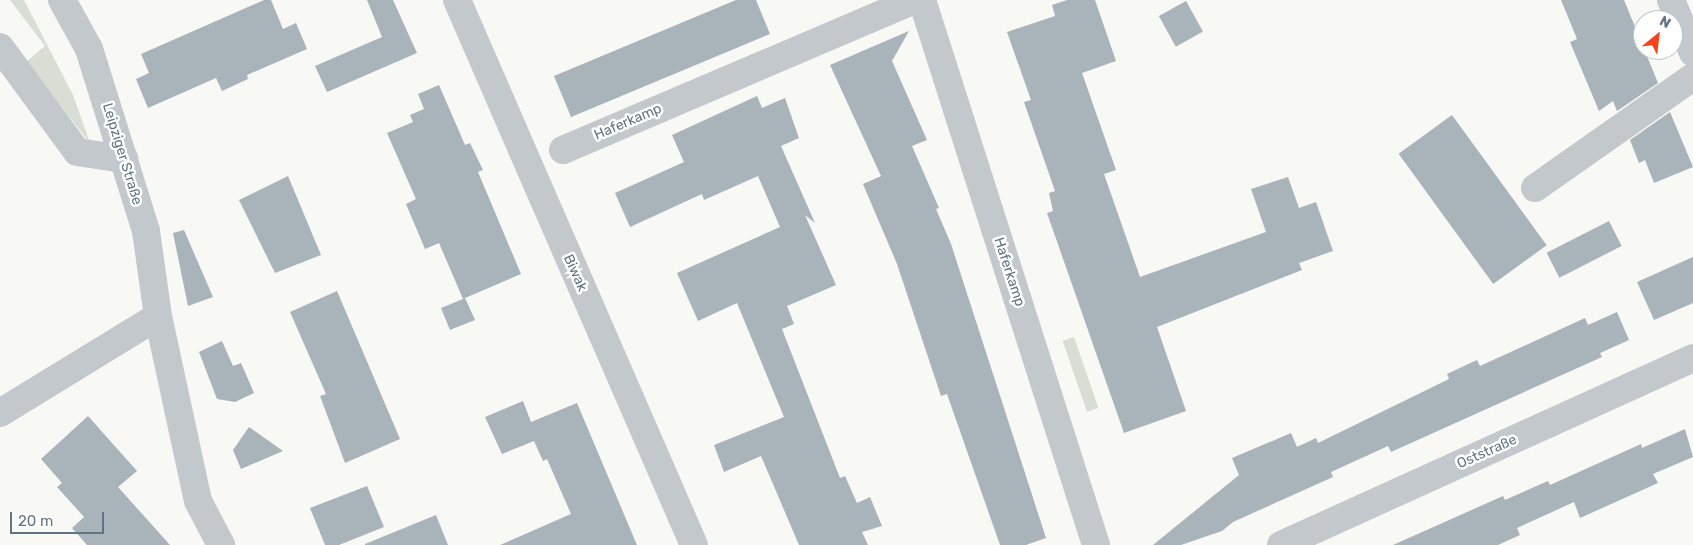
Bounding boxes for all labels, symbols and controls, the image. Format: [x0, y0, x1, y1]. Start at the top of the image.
north arrow [1633, 10, 1683, 60]
text: N [1656, 12, 1674, 32]
street label: Haferkamp [592, 100, 664, 144]
street label: Leipziger Straße [98, 101, 146, 207]
street label: Haferkamp [990, 235, 1028, 309]
street label: Biwak [559, 252, 591, 294]
street label: Oststraße [1454, 431, 1520, 473]
scale bar [12, 502, 106, 534]
text: 20 m [18, 512, 53, 530]

